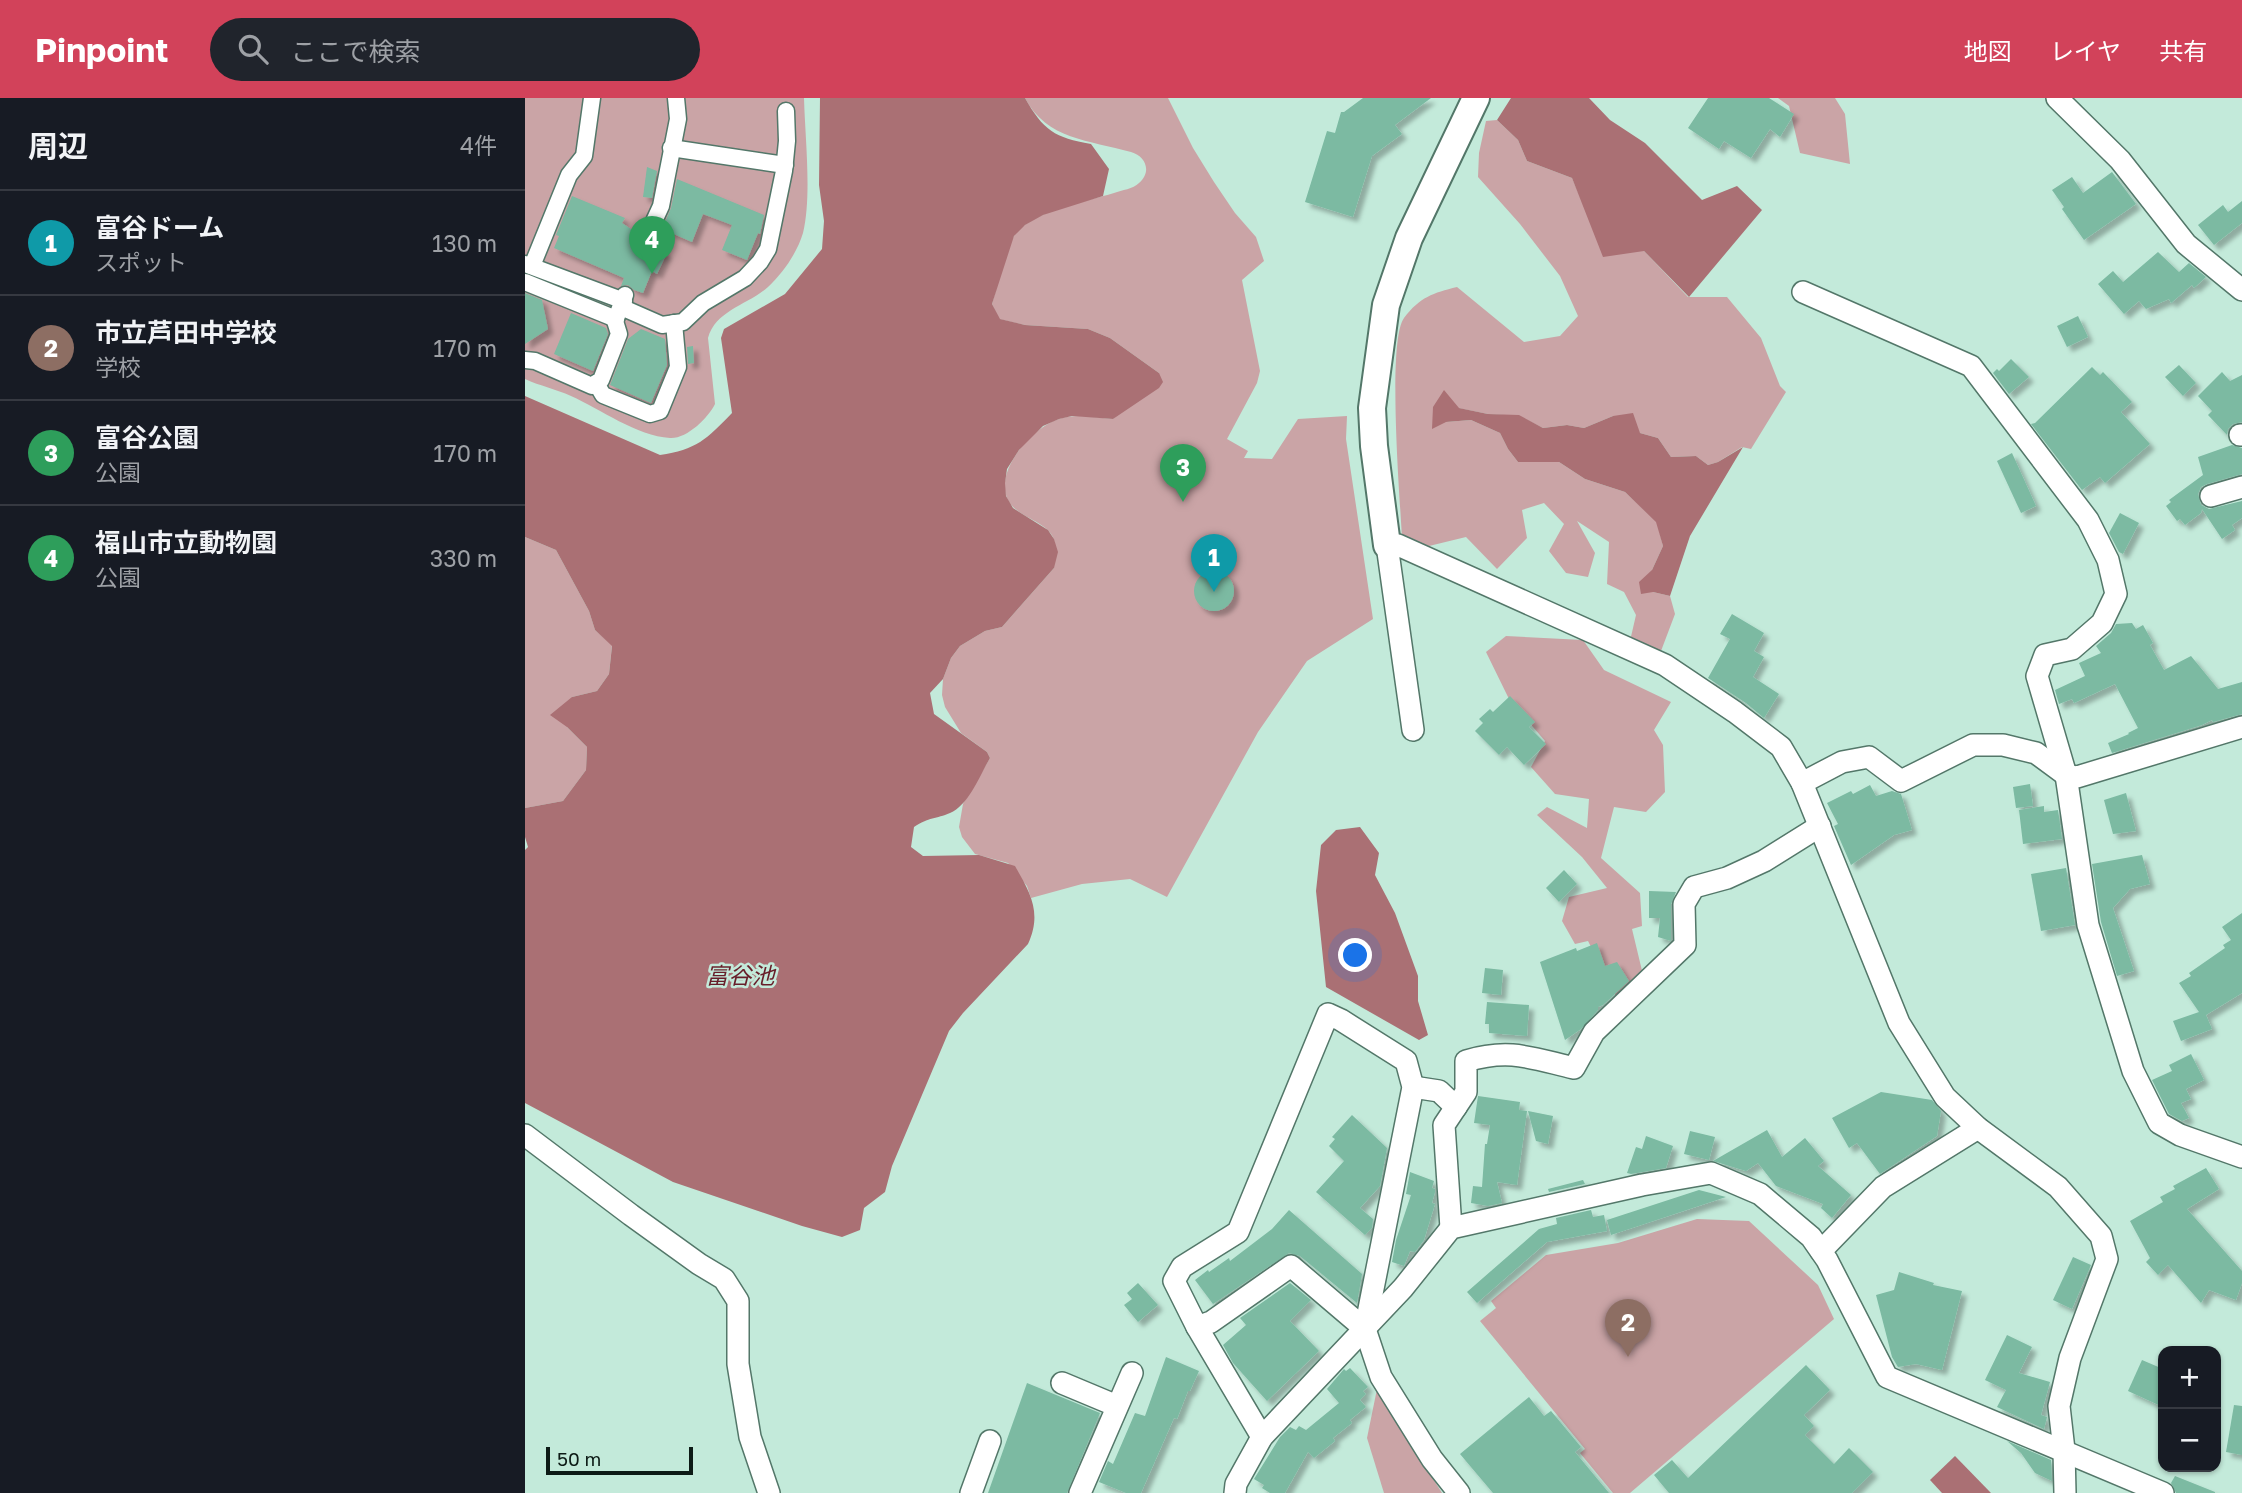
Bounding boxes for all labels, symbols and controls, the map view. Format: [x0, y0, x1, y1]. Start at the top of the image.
search box [210, 18, 700, 81]
text: Pinpoint [35, 30, 168, 69]
icon: search [234, 30, 272, 68]
text: ここで検索 [290, 36, 420, 67]
text: 地図 [1964, 36, 2012, 65]
text: レイヤ [2050, 36, 2121, 65]
text: 共有 [2159, 36, 2207, 65]
text: 周辺 [28, 128, 88, 164]
text: 4件 [460, 131, 497, 159]
text: 富谷ドーム [95, 212, 224, 243]
pin: 4 [629, 216, 675, 274]
text: 1 [45, 229, 57, 257]
text: 130 m [432, 229, 497, 257]
text: スポット [95, 248, 187, 276]
text: 市立芦田中学校 [95, 317, 277, 348]
text: 2 [44, 334, 58, 362]
text: 170 m [433, 334, 497, 362]
text: 学校 [95, 353, 141, 381]
text: 富谷公園 [95, 422, 199, 453]
text: 3 [44, 439, 58, 467]
text: 170 m [433, 439, 497, 467]
pin: 3 [1160, 444, 1206, 502]
text: 公園 [95, 458, 141, 486]
text: 福山市立動物園 [95, 527, 277, 558]
pin: 1 [1191, 534, 1237, 592]
text: 4 [44, 544, 58, 572]
text: 330 m [430, 544, 497, 572]
text: 公園 [95, 563, 141, 591]
your location [1338, 938, 1372, 972]
water label: 富谷池 [706, 961, 777, 989]
pin: 2 [1605, 1299, 1651, 1357]
map controls [2158, 1346, 2221, 1472]
button: + [2158, 1346, 2221, 1409]
button: − [2158, 1409, 2221, 1472]
scale bar [546, 1444, 693, 1476]
text: 50 m [557, 1447, 601, 1470]

